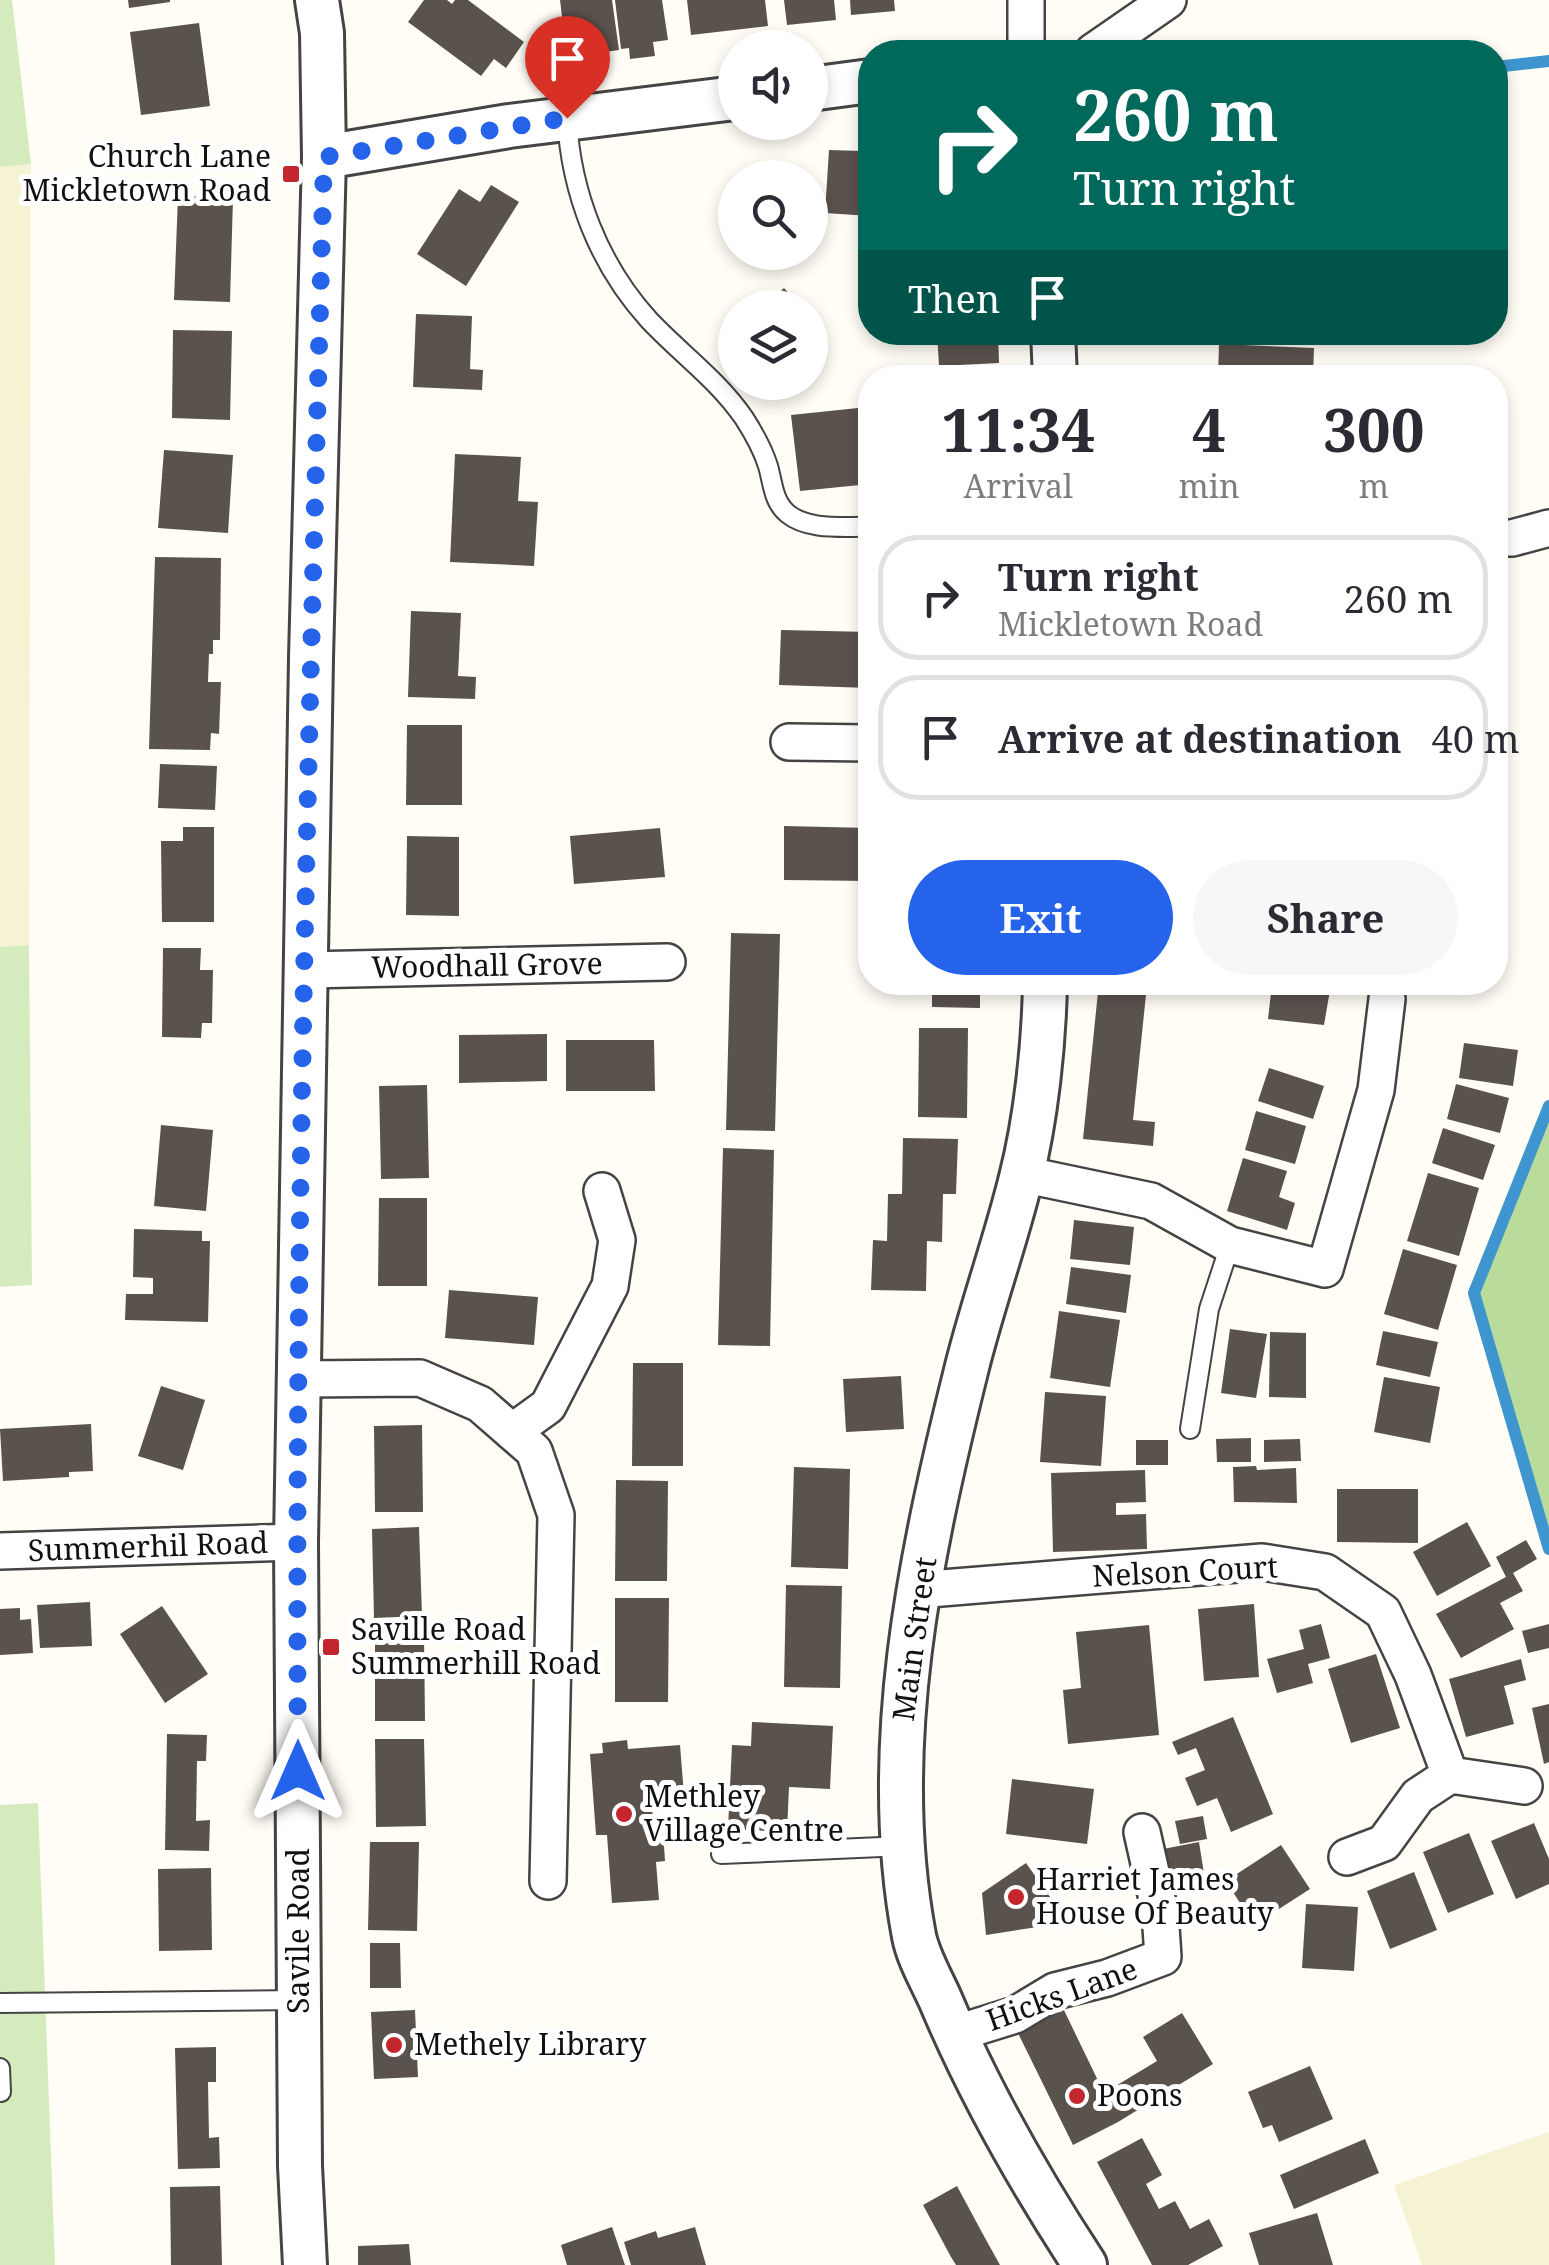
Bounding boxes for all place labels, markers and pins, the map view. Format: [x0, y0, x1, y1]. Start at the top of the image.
pin [525, 16, 610, 119]
place label: Church Lane Mickletown Road [22, 135, 271, 210]
marker: Church Lane Mickletown Road [280, 163, 302, 185]
place label: Saville Road Summerhill Road [351, 1608, 601, 1683]
marker: Saville Road Summerhill Road [320, 1636, 342, 1658]
place label: Methley Village Centre [644, 1775, 844, 1850]
marker: Methley Village Centre [613, 1803, 635, 1825]
place label: Harriet James House Of Beauty [1036, 1858, 1274, 1933]
marker: Harriet James House Of Beauty [1005, 1886, 1027, 1908]
place label: Methely Library [414, 2023, 646, 2064]
marker: Methely Library [383, 2034, 405, 2056]
place label: Poons [1097, 2074, 1183, 2115]
marker: Poons [1066, 2085, 1088, 2107]

